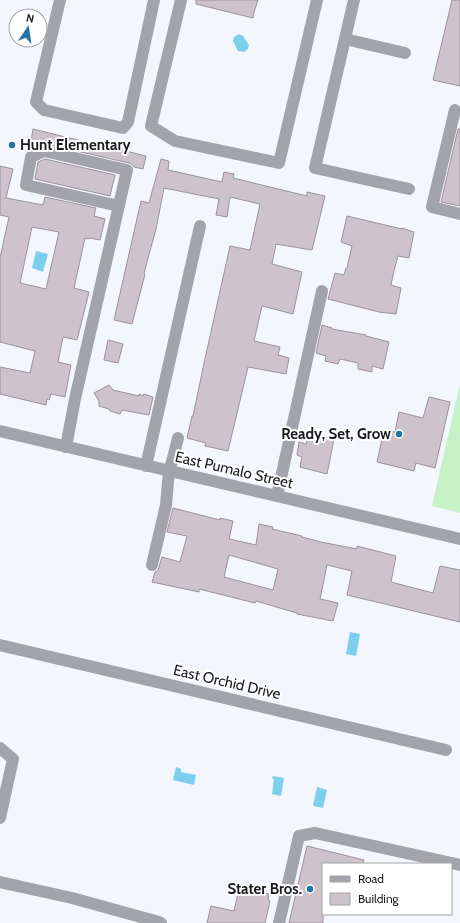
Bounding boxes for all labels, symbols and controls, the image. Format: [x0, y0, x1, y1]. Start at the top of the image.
north arrow [8, 8, 48, 48]
text: N [25, 11, 36, 26]
place label: Hunt Elementary [20, 136, 131, 154]
marker: Hunt Elementary [7, 140, 17, 150]
place label: Ready, Set, Grow [281, 425, 391, 443]
marker: Ready, Set, Grow [394, 429, 404, 439]
street label: East Pumalo Street [173, 448, 295, 492]
street label: East Orchid Drive [172, 661, 283, 703]
legend [322, 863, 452, 915]
text: Road [358, 871, 384, 886]
place label: Stater Bros. [227, 880, 302, 898]
marker: Stater Bros. [305, 884, 315, 894]
text: Building [358, 891, 400, 906]

